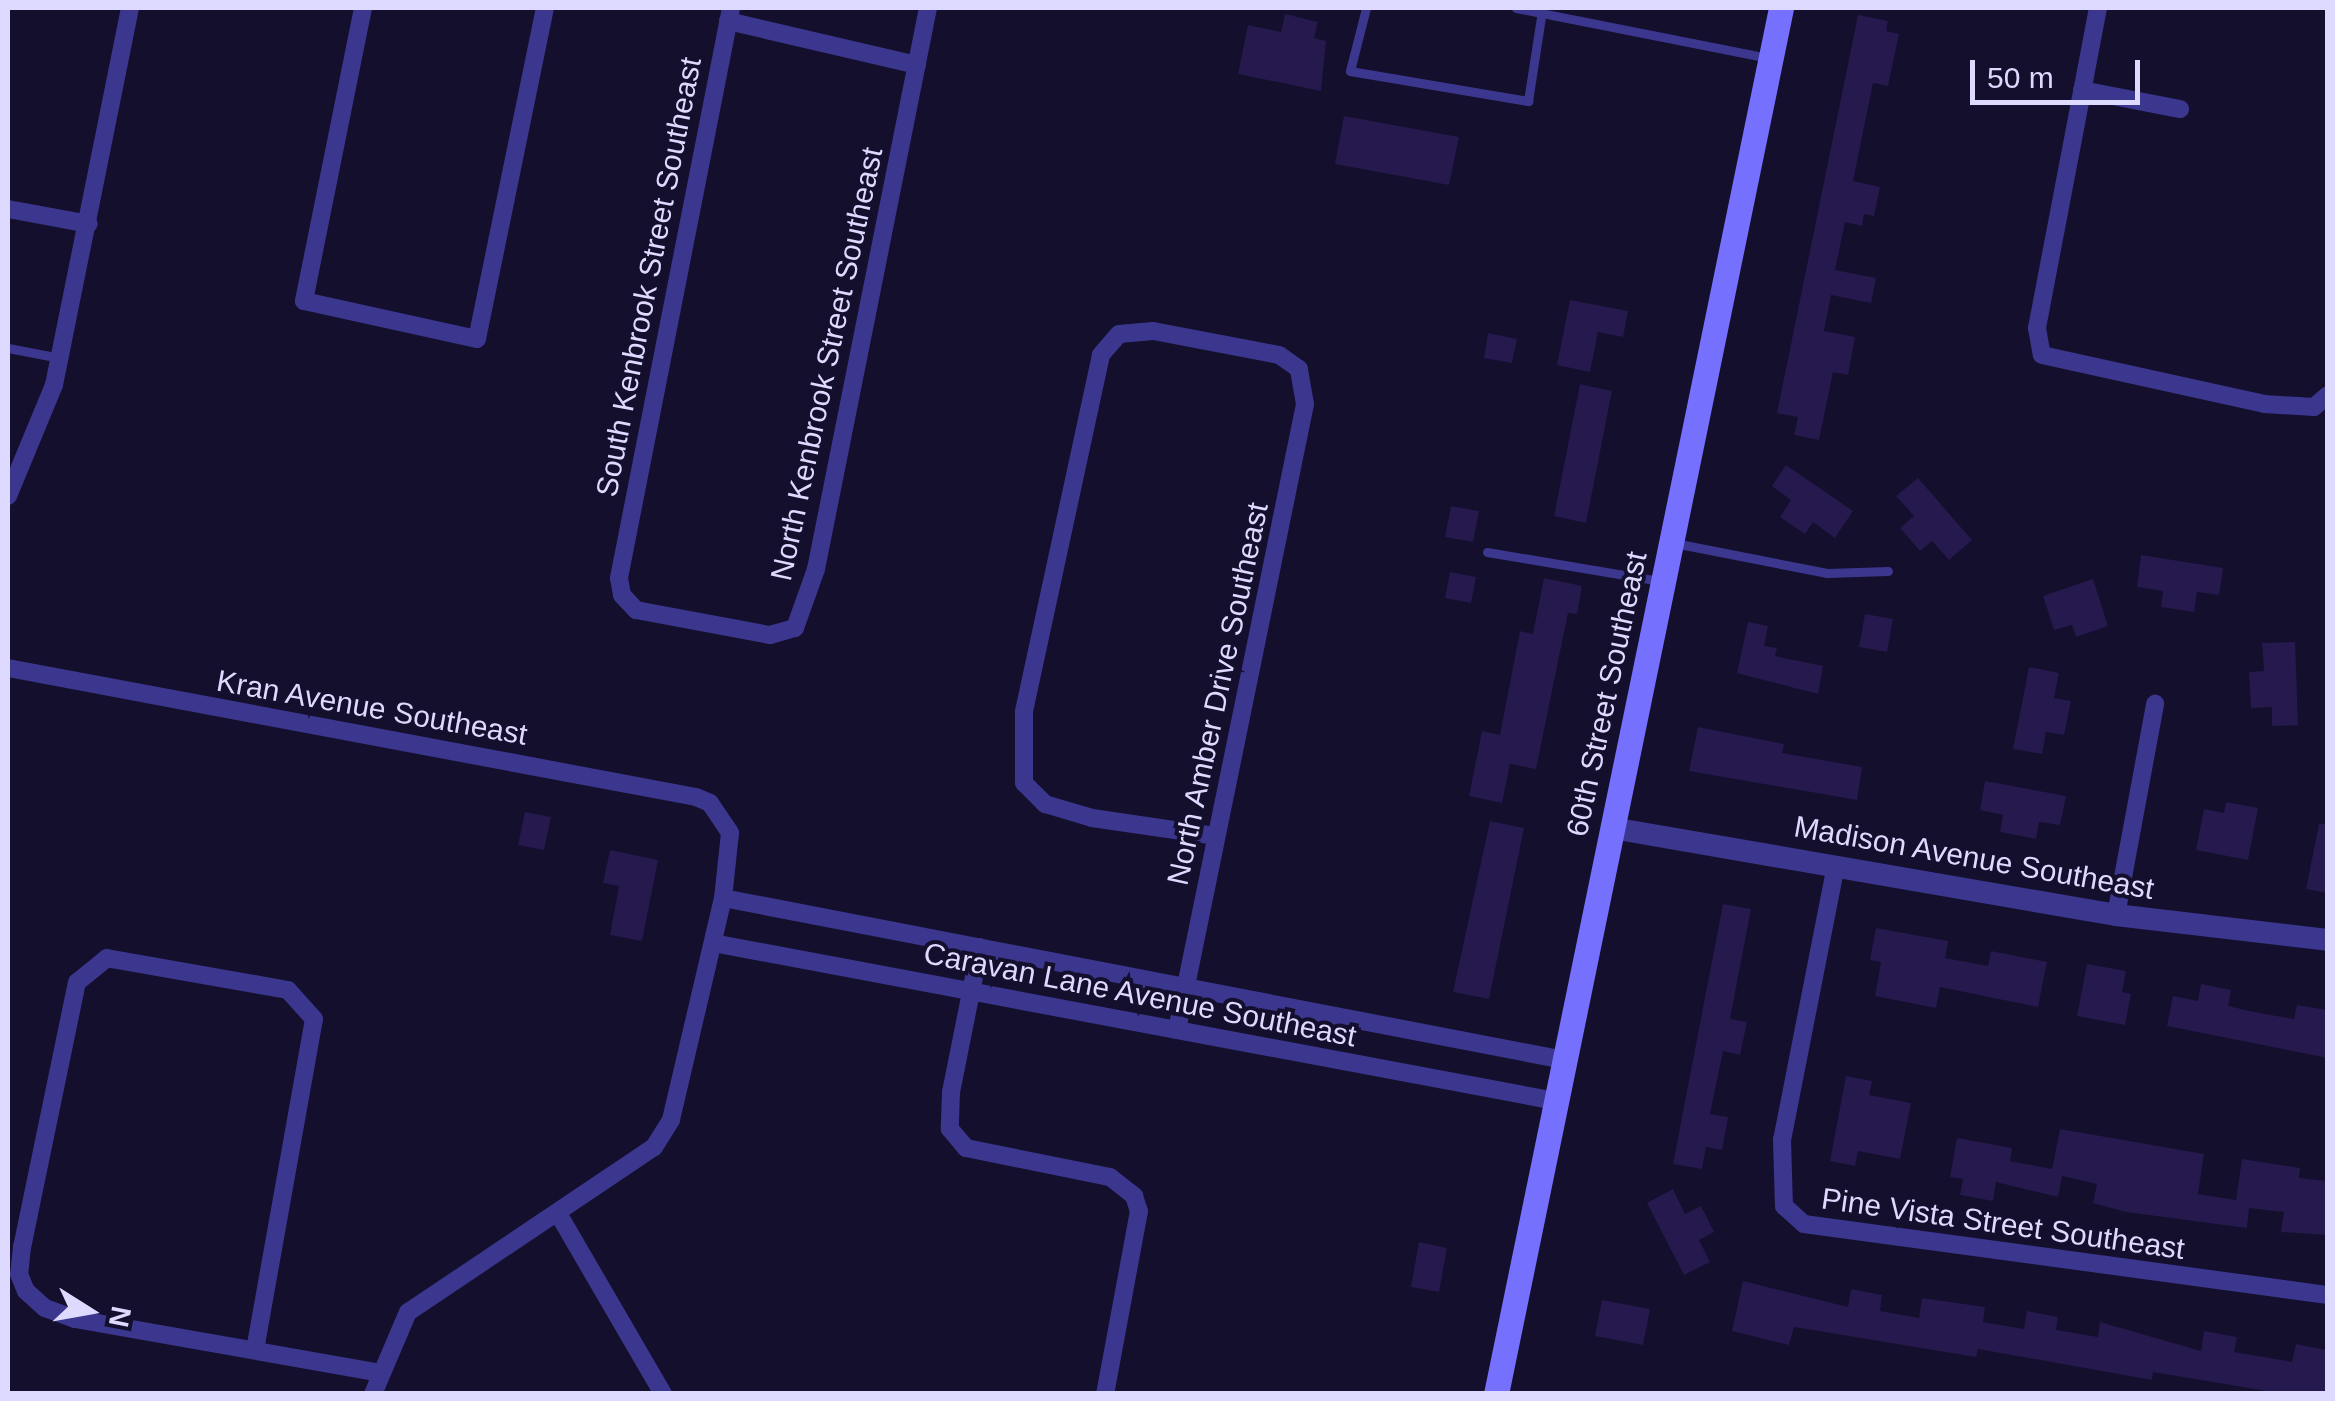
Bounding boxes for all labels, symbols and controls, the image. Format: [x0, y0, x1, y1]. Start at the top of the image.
scale bar [1975, 40, 2145, 102]
street label: South Kenbrook Street Southeast [589, 54, 709, 500]
text: 50 m [1987, 61, 2054, 94]
street label: North Kenbrook Street Southeast [763, 144, 891, 584]
street label: North Amber Drive Southeast [1160, 499, 1276, 889]
street label: 60th Street Southeast [1559, 548, 1655, 840]
street label: Kran Avenue Southeast [213, 663, 531, 753]
street label: Madison Avenue Southeast [1790, 808, 2158, 908]
street label: Caravan Lane Avenue Southeast [920, 935, 1360, 1055]
street label: Pine Vista Street Southeast [1819, 1181, 2187, 1267]
north arrow [40, 1261, 140, 1361]
text: N [103, 1304, 137, 1330]

